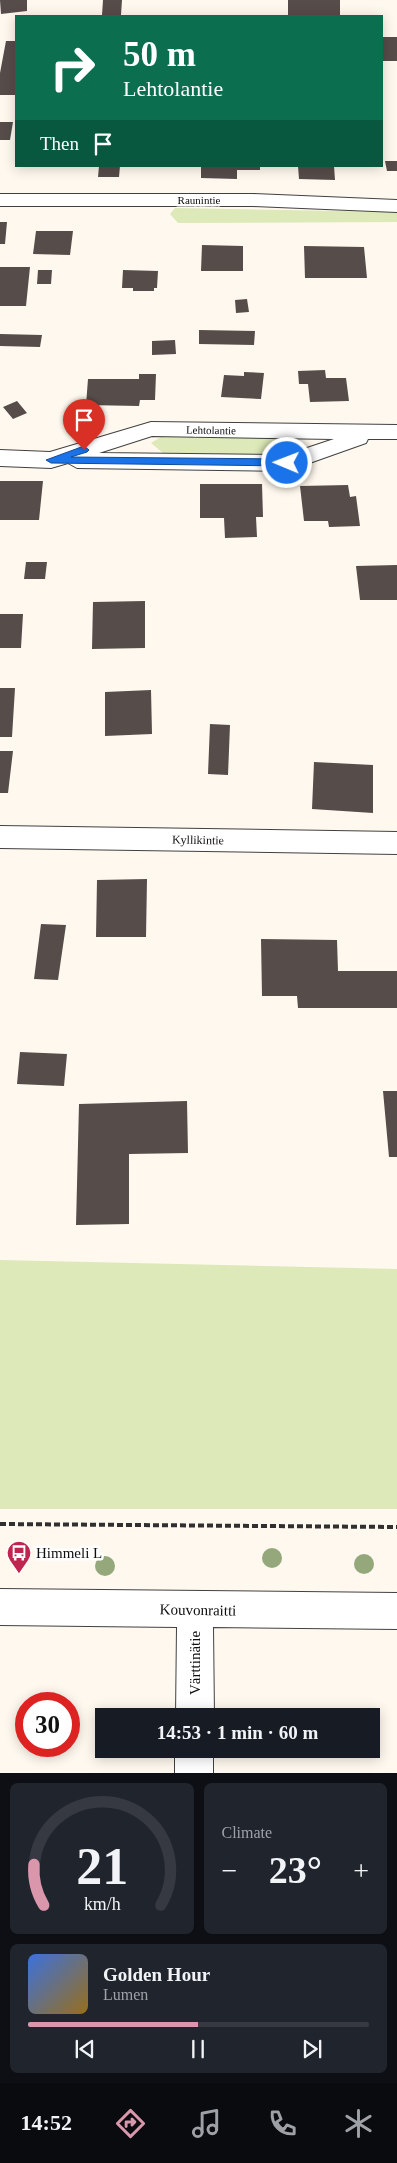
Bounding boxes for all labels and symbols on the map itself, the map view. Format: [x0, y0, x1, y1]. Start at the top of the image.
street label: Raunintie [178, 194, 220, 206]
pin [63, 399, 105, 450]
street label: Lehtolantie [186, 424, 236, 436]
position arrow [260, 436, 312, 488]
street label: Kyllikintie [172, 833, 224, 847]
bus stop icon: Himmeli L [6, 1540, 32, 1574]
place label: Himmeli L [36, 1545, 102, 1561]
street label: Kouvonraitti [160, 1601, 236, 1619]
street label: Värttinätie [187, 1631, 203, 1695]
speed limit sign: 30 [15, 1692, 80, 1757]

